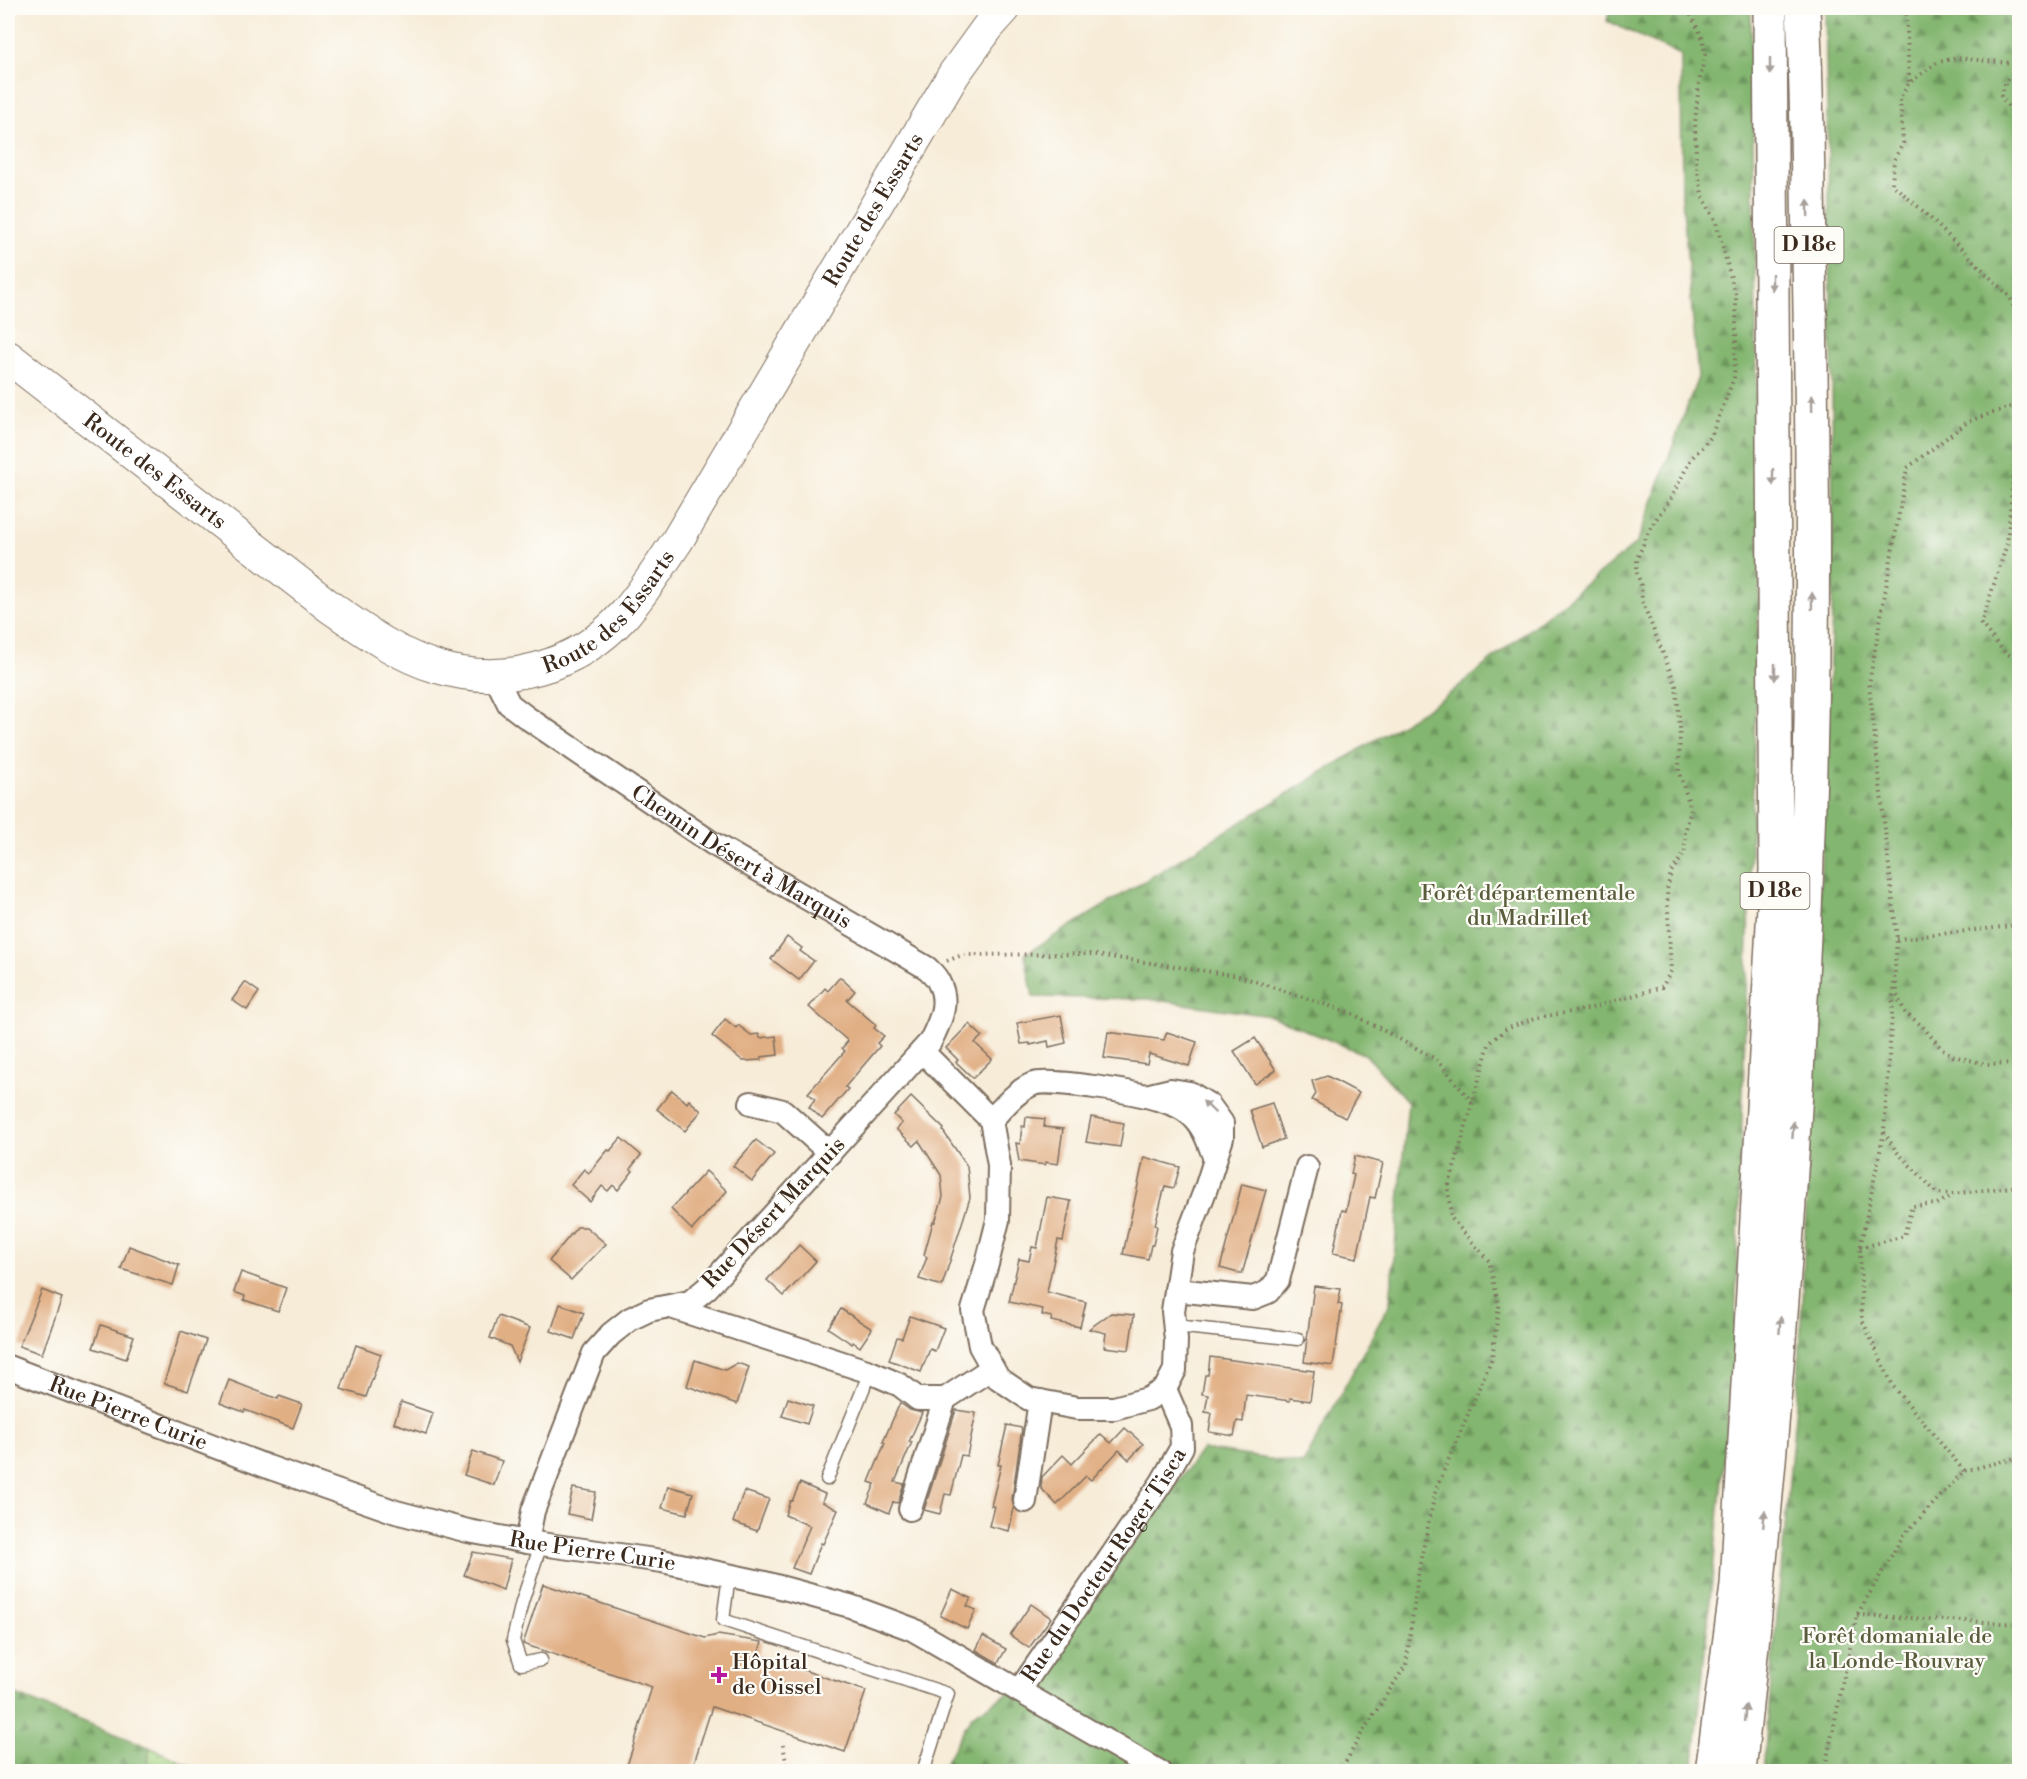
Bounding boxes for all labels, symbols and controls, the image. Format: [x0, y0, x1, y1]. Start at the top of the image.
one-way arrow [1765, 56, 1775, 75]
street label: Route des Essarts [817, 128, 930, 292]
one-way arrow [1804, 199, 1813, 218]
road number: D 18e [1774, 227, 1844, 263]
one-way arrow [1767, 272, 1777, 291]
one-way arrow [1807, 394, 1817, 413]
street label: Route des Essarts [78, 407, 232, 535]
one-way arrow [1768, 467, 1778, 486]
street label: Route des Essarts [539, 545, 681, 680]
one-way arrow [1807, 591, 1817, 610]
one-way arrow [1770, 662, 1780, 681]
street label: Chemin Désert à Marquis [626, 779, 856, 935]
road number: D 18e [1740, 873, 1810, 909]
park label: Forêt départementale du Madrillet [1421, 880, 1635, 932]
one-way arrow [1201, 1100, 1216, 1114]
one-way arrow [1788, 1121, 1798, 1140]
street label: Rue Désert Marquis [697, 1131, 851, 1295]
one-way arrow [1775, 1315, 1785, 1334]
street label: Rue Pierre Curie [45, 1371, 212, 1456]
street label: Rue du Docteur Roger Tisca [1015, 1442, 1193, 1688]
one-way arrow [1759, 1510, 1769, 1529]
street label: Rue Pierre Curie [507, 1525, 678, 1577]
park label: Forêt domaniale de la Londe-Rouvray [1802, 1623, 1992, 1675]
place label: Hôpital de Oissel [732, 1649, 822, 1701]
marker: Hôpital de Oissel [710, 1666, 728, 1684]
one-way arrow [1740, 1704, 1750, 1723]

